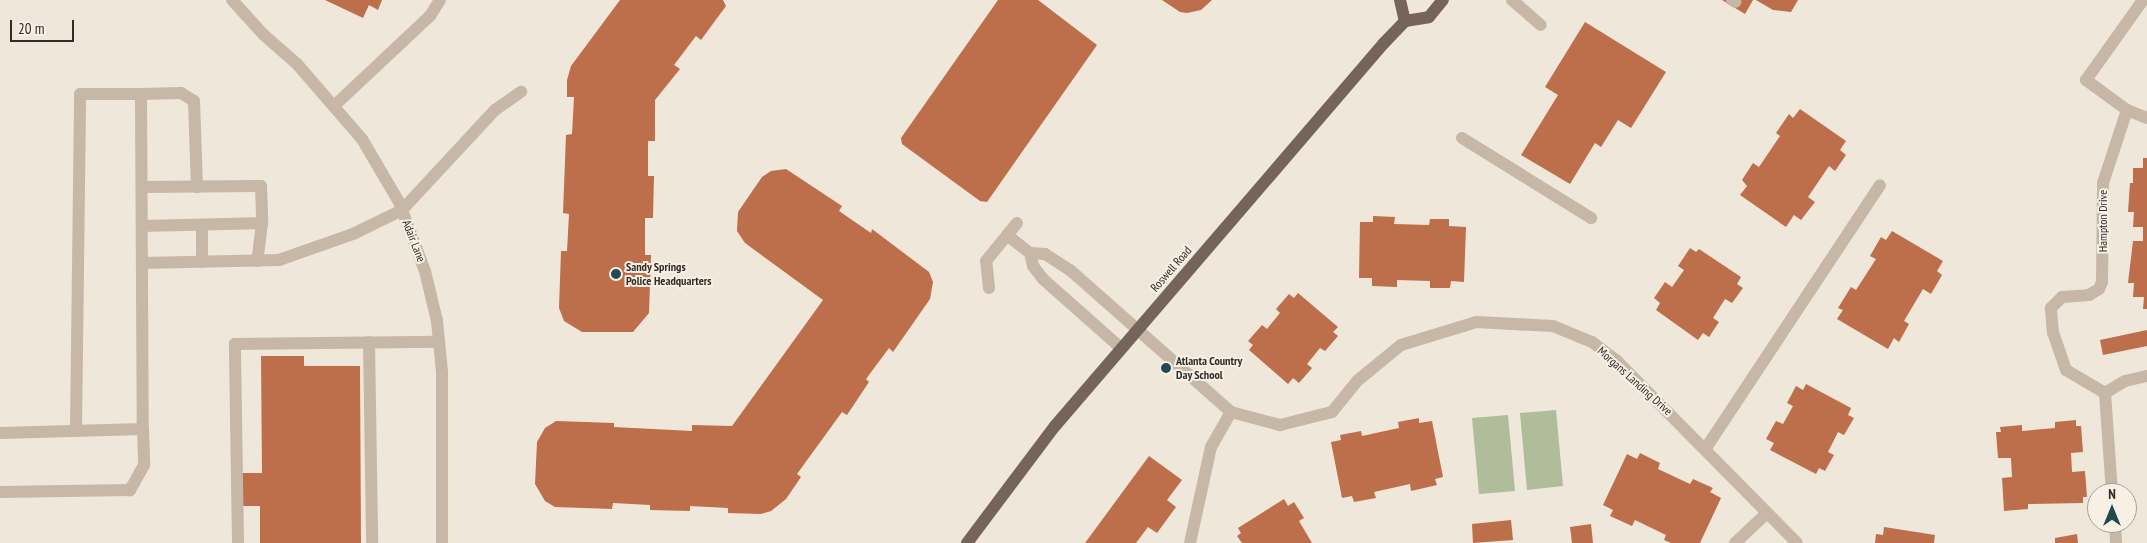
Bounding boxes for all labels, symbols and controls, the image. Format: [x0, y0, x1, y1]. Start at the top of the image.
scale bar [12, 10, 76, 42]
text: 20 m [18, 19, 44, 38]
street label: Hampton Drive [2096, 190, 2110, 252]
street label: Adair Lane [399, 218, 429, 264]
street label: Roswell Road [1148, 243, 1194, 295]
place label: Sandy Springs Police Headquarters [626, 260, 712, 288]
marker: Sandy Springs Police Headquarters [610, 268, 622, 280]
street label: Morgans Landing Drive [1595, 344, 1675, 418]
place label: Atlanta Country Day School [1176, 354, 1242, 382]
marker: Atlanta Country Day School [1160, 362, 1172, 374]
north arrow [2087, 483, 2137, 533]
text: N [2108, 485, 2116, 503]

